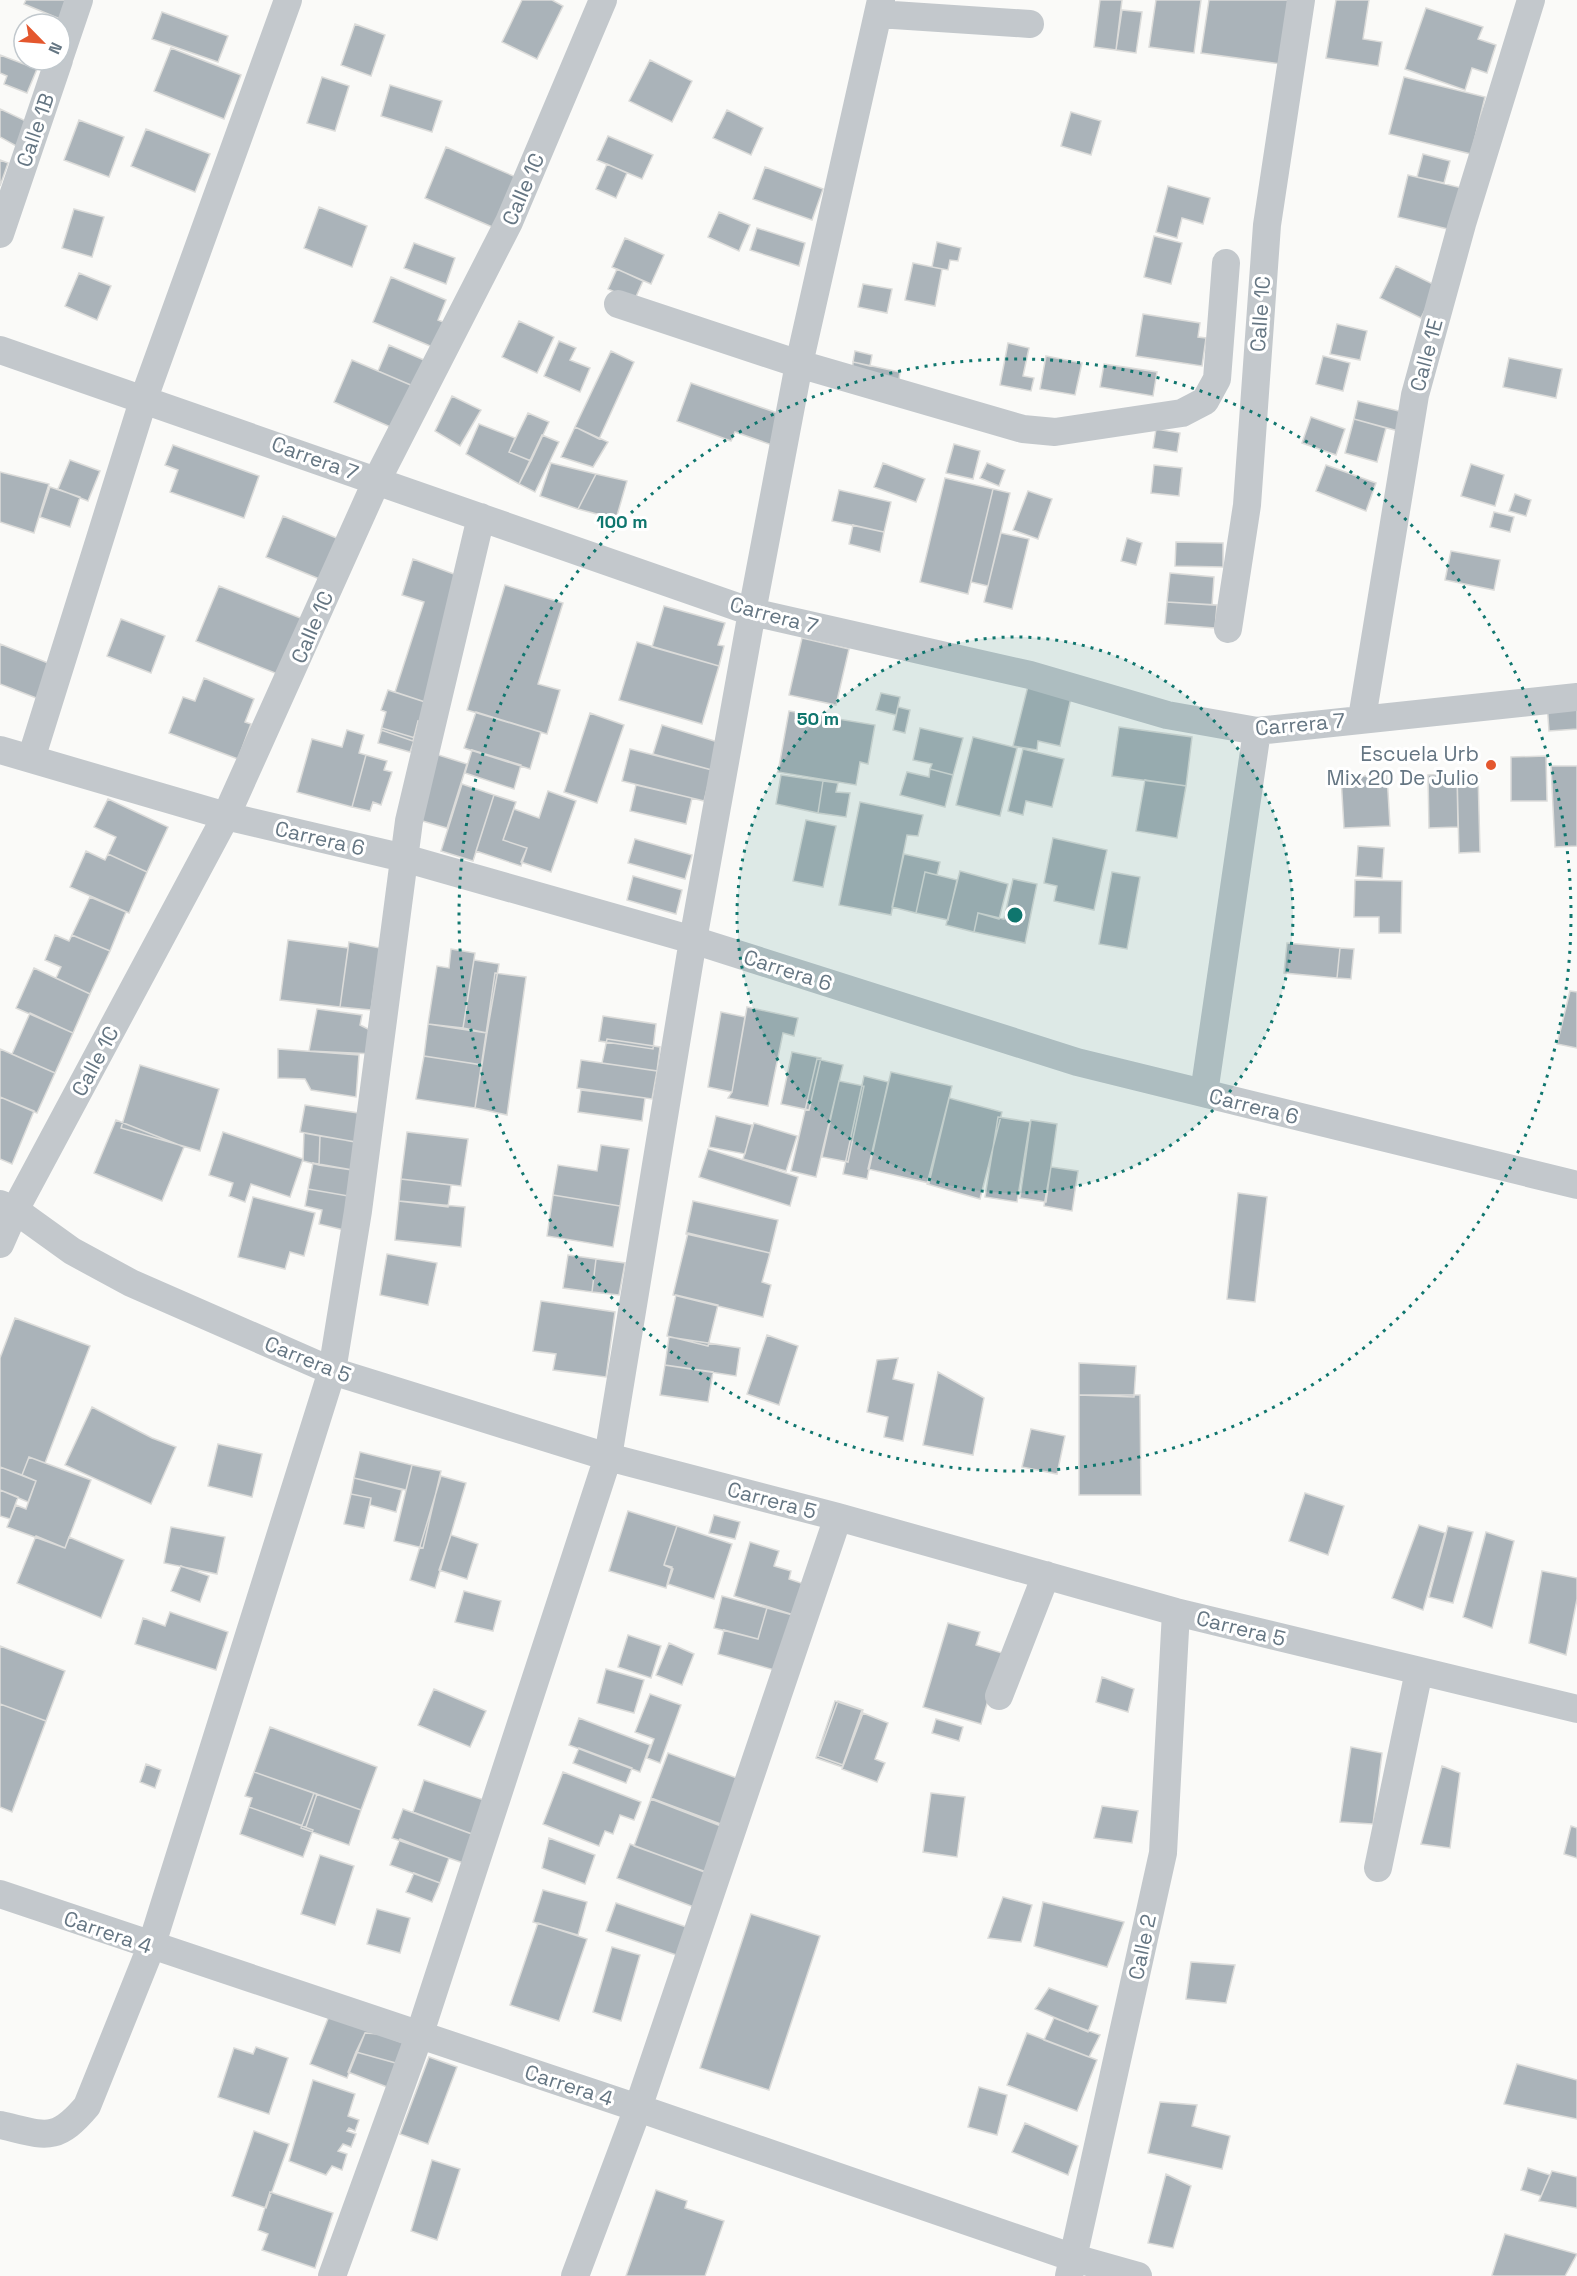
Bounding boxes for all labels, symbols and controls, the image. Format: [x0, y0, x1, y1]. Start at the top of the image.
north arrow [12, 12, 72, 72]
text: N [43, 39, 67, 57]
street label: Calle 1B [10, 90, 60, 170]
street label: Calle 1C [496, 149, 550, 229]
street label: Calle 1C [1244, 275, 1276, 353]
street label: Calle 1E [1403, 316, 1449, 394]
street label: Carrera 7 [268, 430, 362, 486]
text: 100 m [596, 510, 648, 533]
street label: Calle 1C [285, 587, 339, 667]
street label: Carrera 7 [727, 590, 821, 640]
text: 50 m [797, 707, 839, 730]
street label: Carrera 7 [1254, 707, 1346, 741]
place label: Escuela Urb Mix 20 De Julio [1327, 740, 1479, 791]
marker: Escuela Urb Mix 20 De Julio [1484, 758, 1498, 772]
street label: Carrera 6 [272, 815, 368, 861]
centre of rings [1005, 905, 1025, 925]
street label: Carrera 6 [740, 943, 836, 997]
street label: Calle 1C [65, 1021, 125, 1101]
street label: Carrera 6 [1206, 1082, 1302, 1130]
street label: Carrera 5 [261, 1329, 355, 1389]
street label: Carrera 5 [725, 1475, 819, 1525]
street label: Carrera 5 [1194, 1604, 1288, 1652]
street label: Carrera 4 [60, 1904, 156, 1960]
street label: Calle 2 [1122, 1912, 1162, 1982]
street label: Carrera 4 [521, 2058, 617, 2112]

